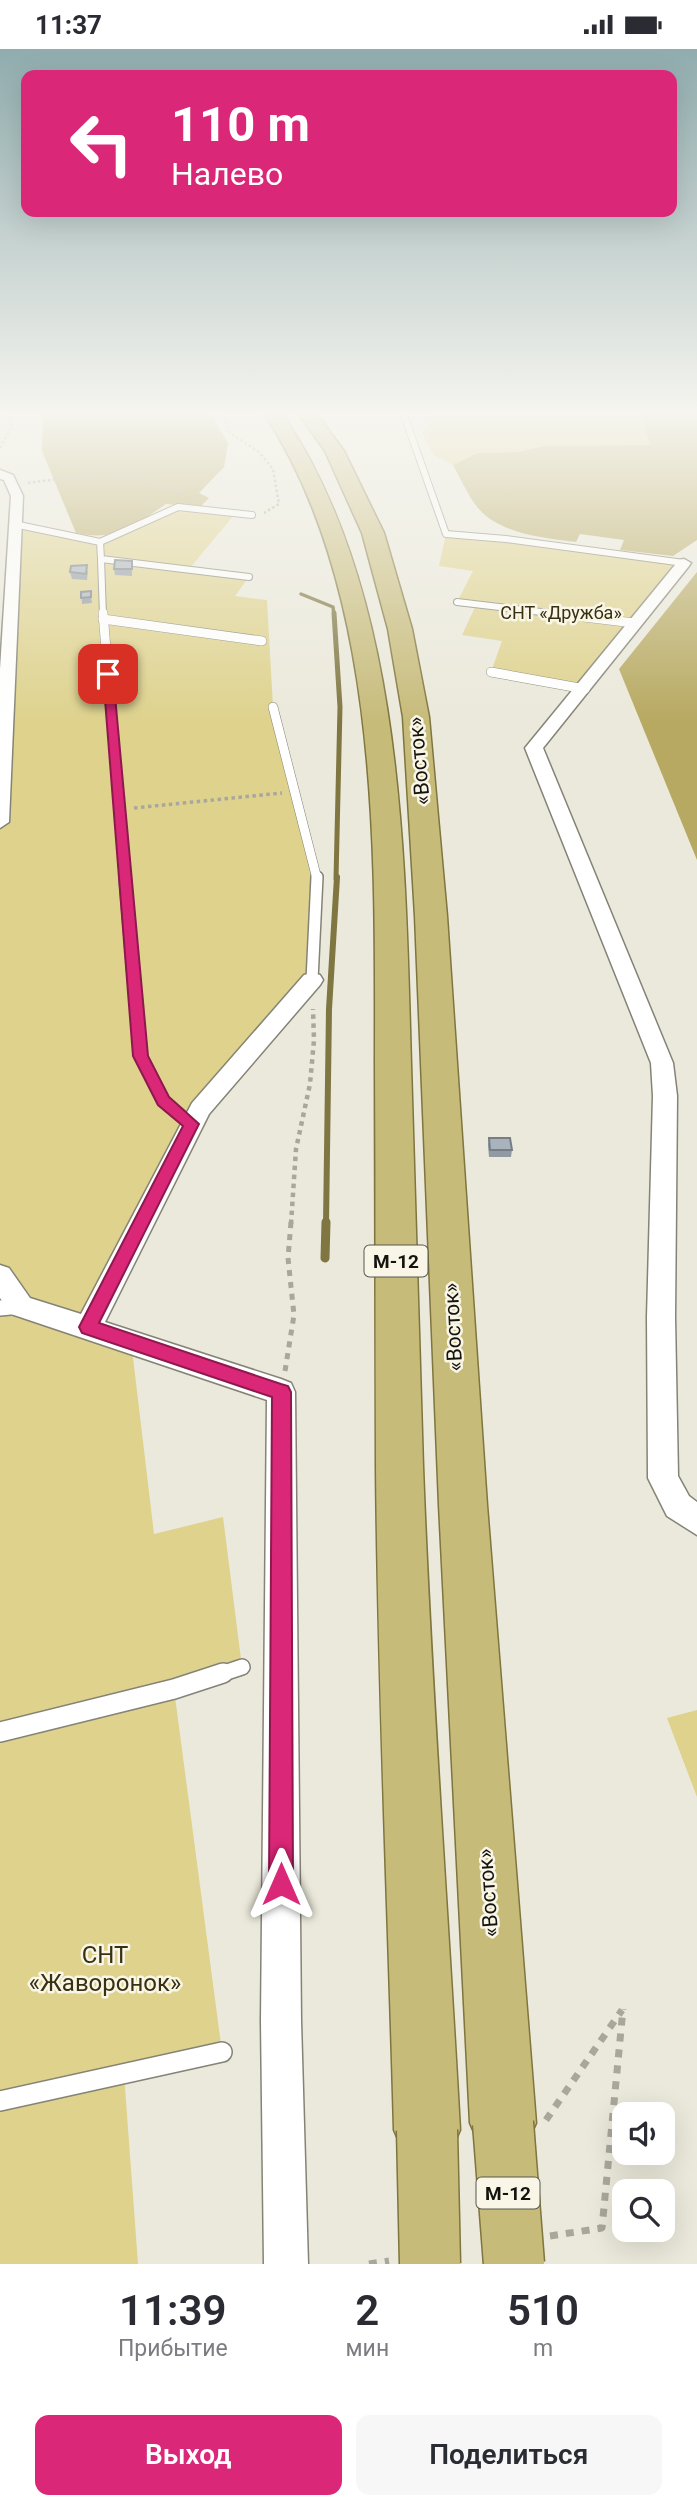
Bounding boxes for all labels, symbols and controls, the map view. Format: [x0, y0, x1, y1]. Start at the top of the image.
text: 11:37 [35, 10, 102, 40]
text: 110 m [171, 96, 310, 153]
icon: left [56, 98, 147, 189]
text: Налево [171, 155, 283, 193]
park label: СНТ «Дружба» [500, 602, 622, 623]
pin [78, 644, 138, 704]
icon: arrive [89, 655, 127, 693]
street label: «Восток» [403, 716, 435, 806]
road number: М-12 [364, 1245, 428, 1277]
street label: «Восток» [439, 1282, 467, 1372]
position arrow [244, 1847, 318, 1921]
street label: «Восток» [473, 1848, 503, 1938]
park label: СНТ «Жаворонок» [29, 1941, 181, 1997]
map controls [612, 2102, 675, 2242]
button: sound [612, 2102, 675, 2165]
road number: М-12 [476, 2177, 540, 2209]
button: search [612, 2179, 675, 2242]
text: 11:39 [119, 2286, 226, 2335]
text: 2 [355, 2286, 379, 2335]
text: 510 [507, 2286, 579, 2335]
text: Прибытие [118, 2335, 228, 2362]
text: мин [346, 2335, 389, 2362]
text: m [533, 2335, 553, 2362]
button: Выход [35, 2415, 342, 2495]
button: Поделиться [356, 2415, 662, 2495]

